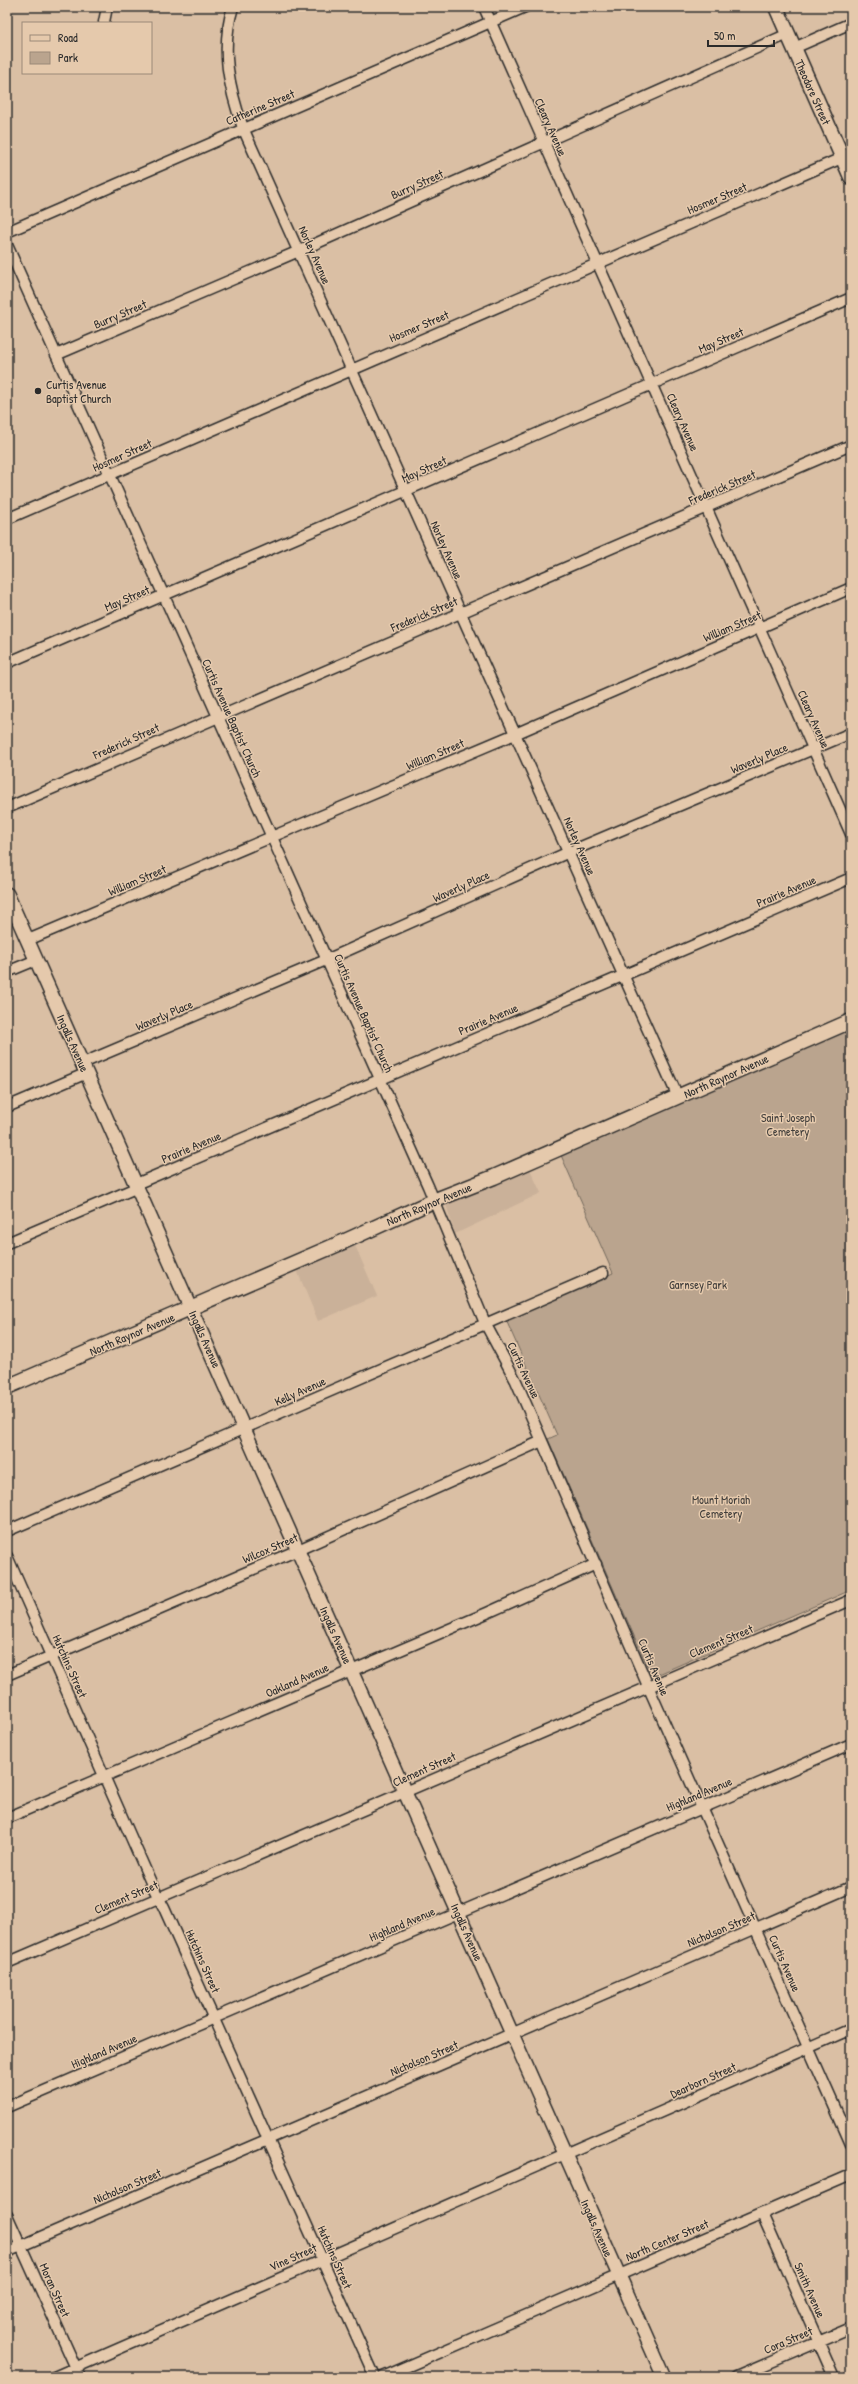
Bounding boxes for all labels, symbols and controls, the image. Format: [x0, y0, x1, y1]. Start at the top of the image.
legend [22, 22, 152, 74]
scale bar [708, 22, 774, 48]
text: 50 m [714, 27, 735, 44]
text: Road [58, 29, 78, 46]
text: Park [58, 49, 78, 66]
street label: Theodore Street [791, 57, 835, 128]
street label: Catherine Street [223, 84, 298, 129]
street label: Cleary Avenue [531, 95, 571, 159]
street label: Burry Street [388, 165, 447, 203]
street label: Hosmer Street [685, 177, 750, 218]
street label: Norley Avenue [295, 223, 335, 287]
street label: Burry Street [91, 295, 150, 333]
street label: Hosmer Street [387, 305, 452, 346]
street label: May Street [696, 323, 747, 357]
place label: Curtis Avenue Baptist Church [46, 376, 111, 407]
marker: Curtis Avenue Baptist Church [33, 386, 43, 396]
street label: Cleary Avenue [663, 390, 703, 454]
street label: Hosmer Street [90, 434, 155, 476]
street label: May Street [399, 451, 450, 486]
street label: Frederick Street [685, 465, 759, 509]
street label: Norley Avenue [427, 518, 467, 582]
street label: May Street [102, 581, 153, 615]
street label: Frederick Street [387, 592, 461, 636]
street label: William Street [700, 606, 764, 646]
street label: Curtis Avenue Baptist Church [198, 656, 266, 780]
street label: Cleary Avenue [794, 687, 834, 751]
street label: Frederick Street [89, 718, 163, 764]
street label: William Street [403, 734, 467, 774]
street label: Waverly Place [728, 738, 790, 778]
street label: Norley Avenue [560, 814, 600, 878]
street label: William Street [105, 860, 169, 900]
street label: Waverly Place [430, 866, 492, 906]
street label: Prairie Avenue [754, 871, 819, 911]
street label: Curtis Avenue Baptist Church [330, 951, 398, 1075]
street label: Waverly Place [133, 995, 195, 1035]
street label: Prairie Avenue [456, 999, 521, 1039]
street label: Ingalls Avenue [53, 1012, 93, 1075]
street label: North Raynor Avenue [681, 1050, 771, 1102]
park label: Saint Joseph Cemetery [761, 1109, 815, 1140]
street label: Prairie Avenue [159, 1127, 224, 1167]
street label: North Raynor Avenue [384, 1178, 474, 1230]
park label: Garnsey Park [669, 1276, 727, 1293]
street label: North Raynor Avenue [87, 1308, 177, 1360]
street label: Ingalls Avenue [185, 1308, 225, 1371]
street label: Curtis Avenue [503, 1339, 545, 1401]
street label: Kelly Avenue [272, 1372, 329, 1410]
park label: Mount Moriah Cemetery [692, 1491, 750, 1522]
street label: Wilcox Street [240, 1528, 301, 1567]
street label: Ingalls Avenue [316, 1604, 356, 1667]
street label: Clement Street [687, 1620, 756, 1662]
street label: Hutchins Street [48, 1632, 92, 1701]
street label: Curtis Avenue [634, 1636, 674, 1698]
street label: Oakland Avenue [263, 1658, 332, 1702]
street label: Clement Street [390, 1747, 459, 1791]
street label: Highland Avenue [664, 1772, 735, 1815]
street label: Clement Street [92, 1876, 161, 1918]
street label: Ingalls Avenue [447, 1901, 487, 1964]
street label: Highland Avenue [367, 1902, 438, 1945]
street label: Nicholson Street [684, 1907, 758, 1951]
street label: Hutchins Street [181, 1927, 225, 1996]
street label: Curtis Avenue [765, 1932, 805, 1994]
street label: Highland Avenue [69, 2029, 140, 2072]
street label: Nicholson Street [387, 2036, 461, 2080]
street label: Dearborn Street [667, 2058, 739, 2102]
street label: Nicholson Street [90, 2164, 164, 2208]
street label: Ingalls Avenue [577, 2197, 617, 2260]
street label: North Center Street [623, 2214, 712, 2265]
street label: Hutchins Street [313, 2223, 357, 2292]
street label: Vine Street [267, 2239, 320, 2275]
street label: Moran Street [36, 2260, 75, 2320]
street label: Smith Avenue [790, 2260, 830, 2320]
street label: Cora Street [761, 2322, 816, 2358]

